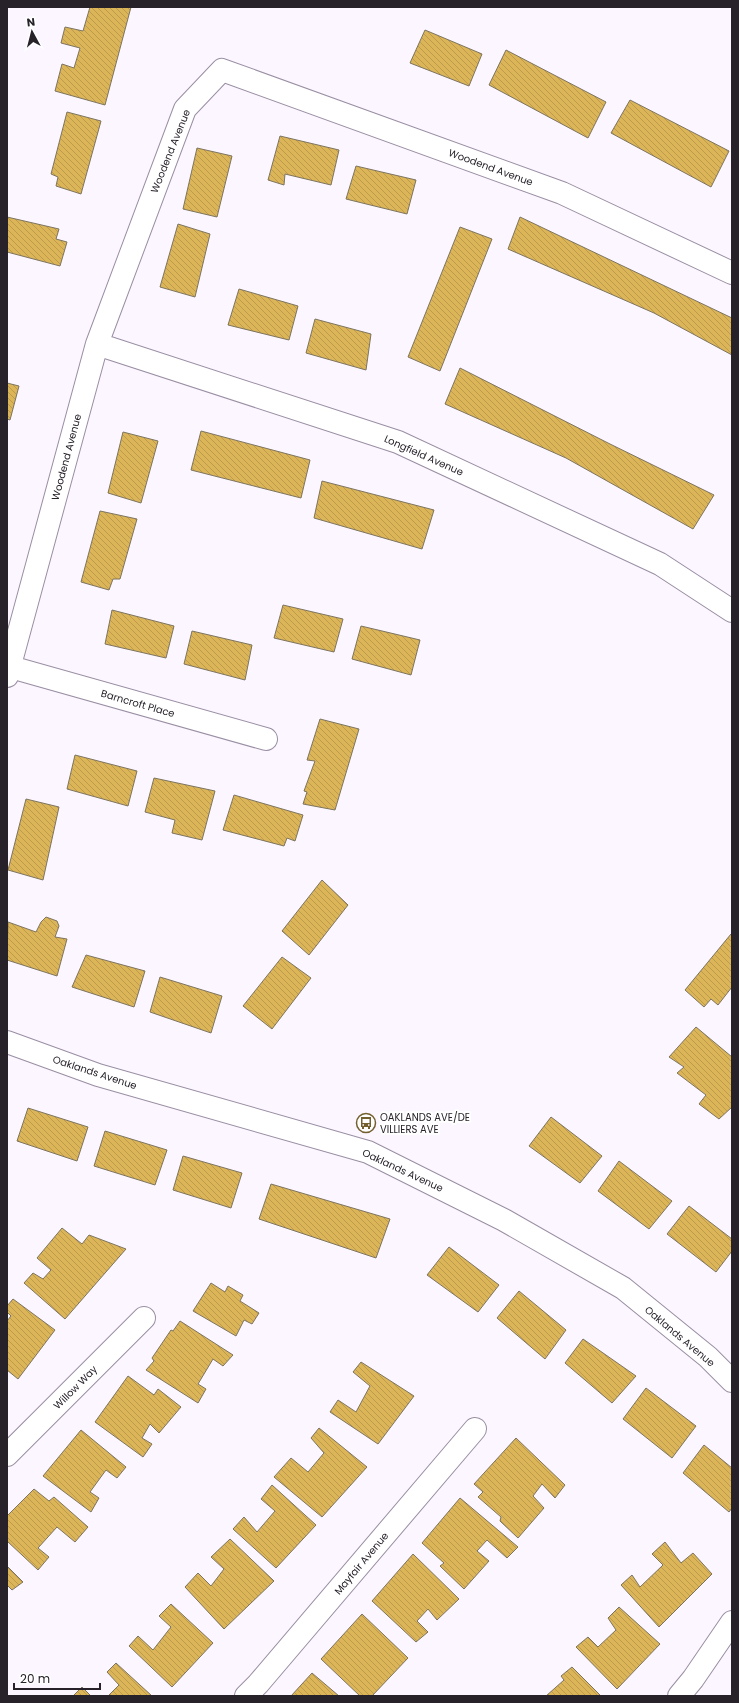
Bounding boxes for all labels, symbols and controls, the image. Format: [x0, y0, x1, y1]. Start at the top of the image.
north arrow [12, 12, 52, 52]
text: N [26, 14, 36, 31]
street label: Woodend Avenue [147, 107, 194, 195]
street label: Woodend Avenue [446, 145, 535, 190]
street label: Woodend Avenue [48, 412, 85, 502]
street label: Longfield Avenue [382, 431, 466, 480]
street label: Barncroft Place [99, 686, 177, 721]
street label: Oaklands Avenue [51, 1052, 139, 1093]
place label: OAKLANDS AVE/DE VILLIERS AVE [380, 1110, 470, 1137]
bus stop icon: OAKLANDS AVE/DE VILLIERS AVE [355, 1112, 377, 1134]
street label: Oaklands Avenue [360, 1145, 446, 1196]
street label: Oaklands Avenue [641, 1302, 718, 1370]
street label: Willow Way [50, 1362, 101, 1413]
street label: Mayfair Avenue [331, 1529, 392, 1598]
scale bar [14, 1665, 100, 1691]
text: 20 m [20, 1670, 50, 1687]

